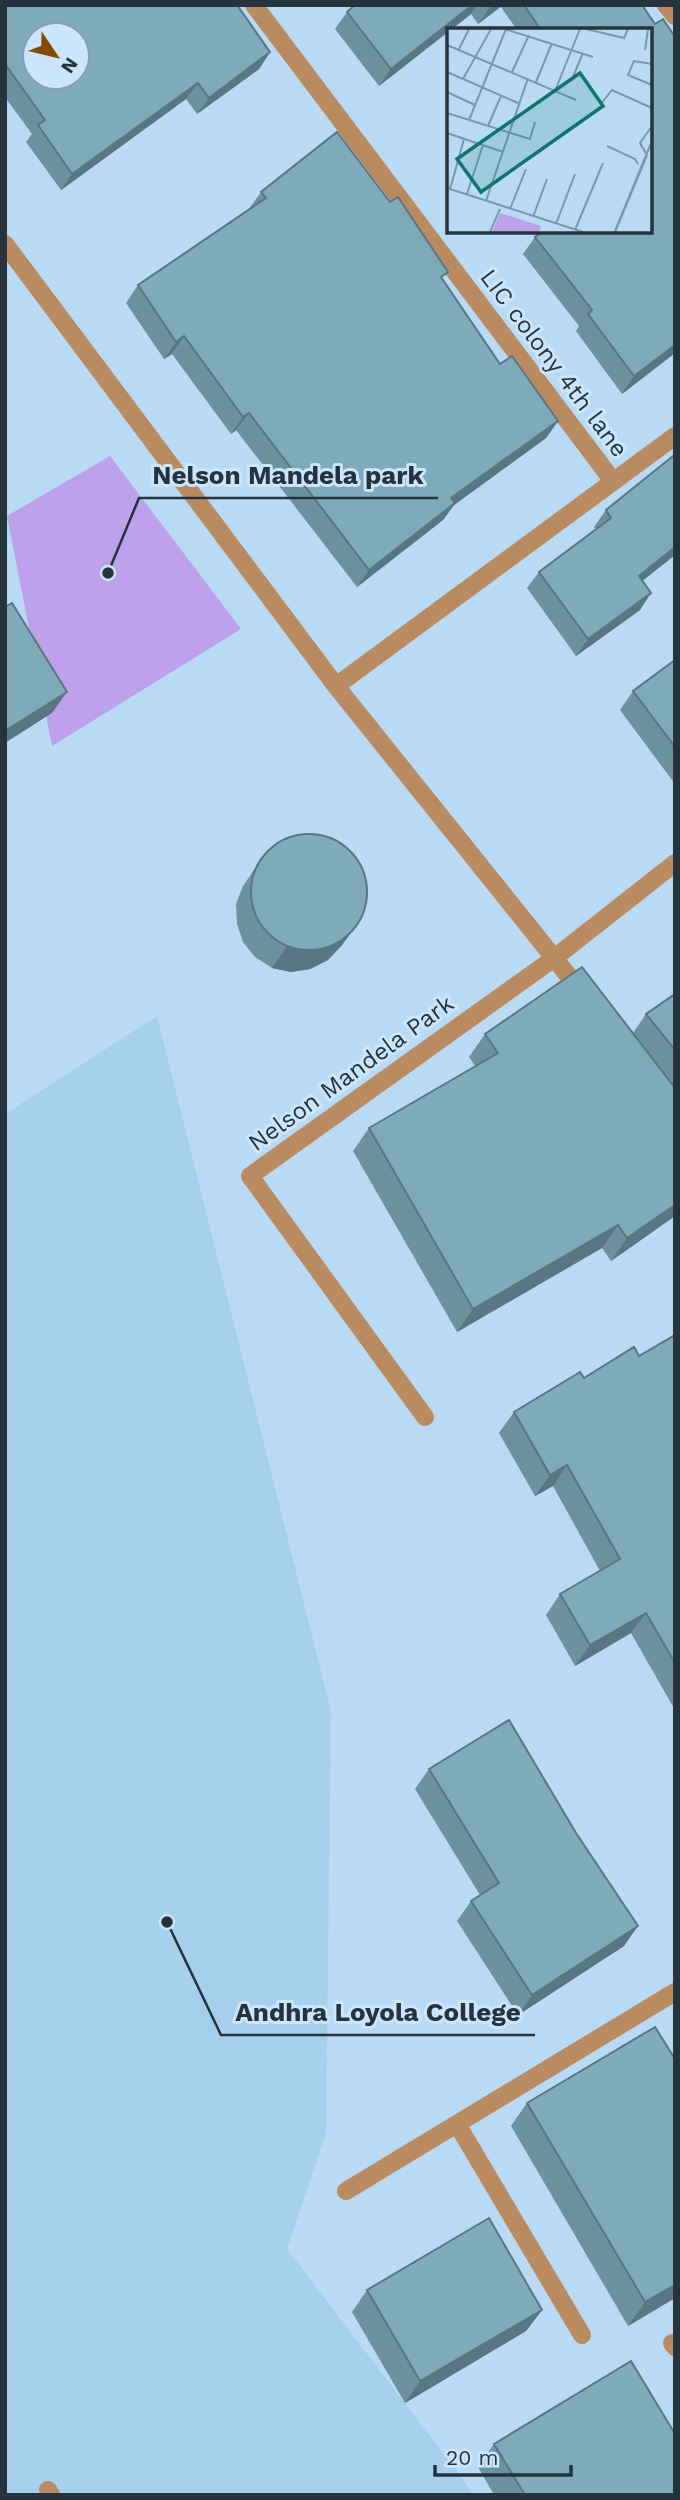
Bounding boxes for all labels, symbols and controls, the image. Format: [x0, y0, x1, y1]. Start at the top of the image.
north arrow [21, 21, 91, 91]
inset map [447, 28, 652, 233]
text: N [56, 53, 83, 78]
street label: LIC colony 4th lane [474, 264, 634, 462]
callout: Nelson Mandela park [139, 451, 438, 498]
text: Nelson Mandela park [152, 460, 424, 490]
street label: Nelson Mandela Park [243, 989, 459, 1157]
callout: Andhra Loyola College [221, 1988, 535, 2035]
text: Andhra Loyola College [235, 1997, 521, 2027]
scale bar [435, 2434, 572, 2478]
text: 20 m [446, 2445, 498, 2470]

